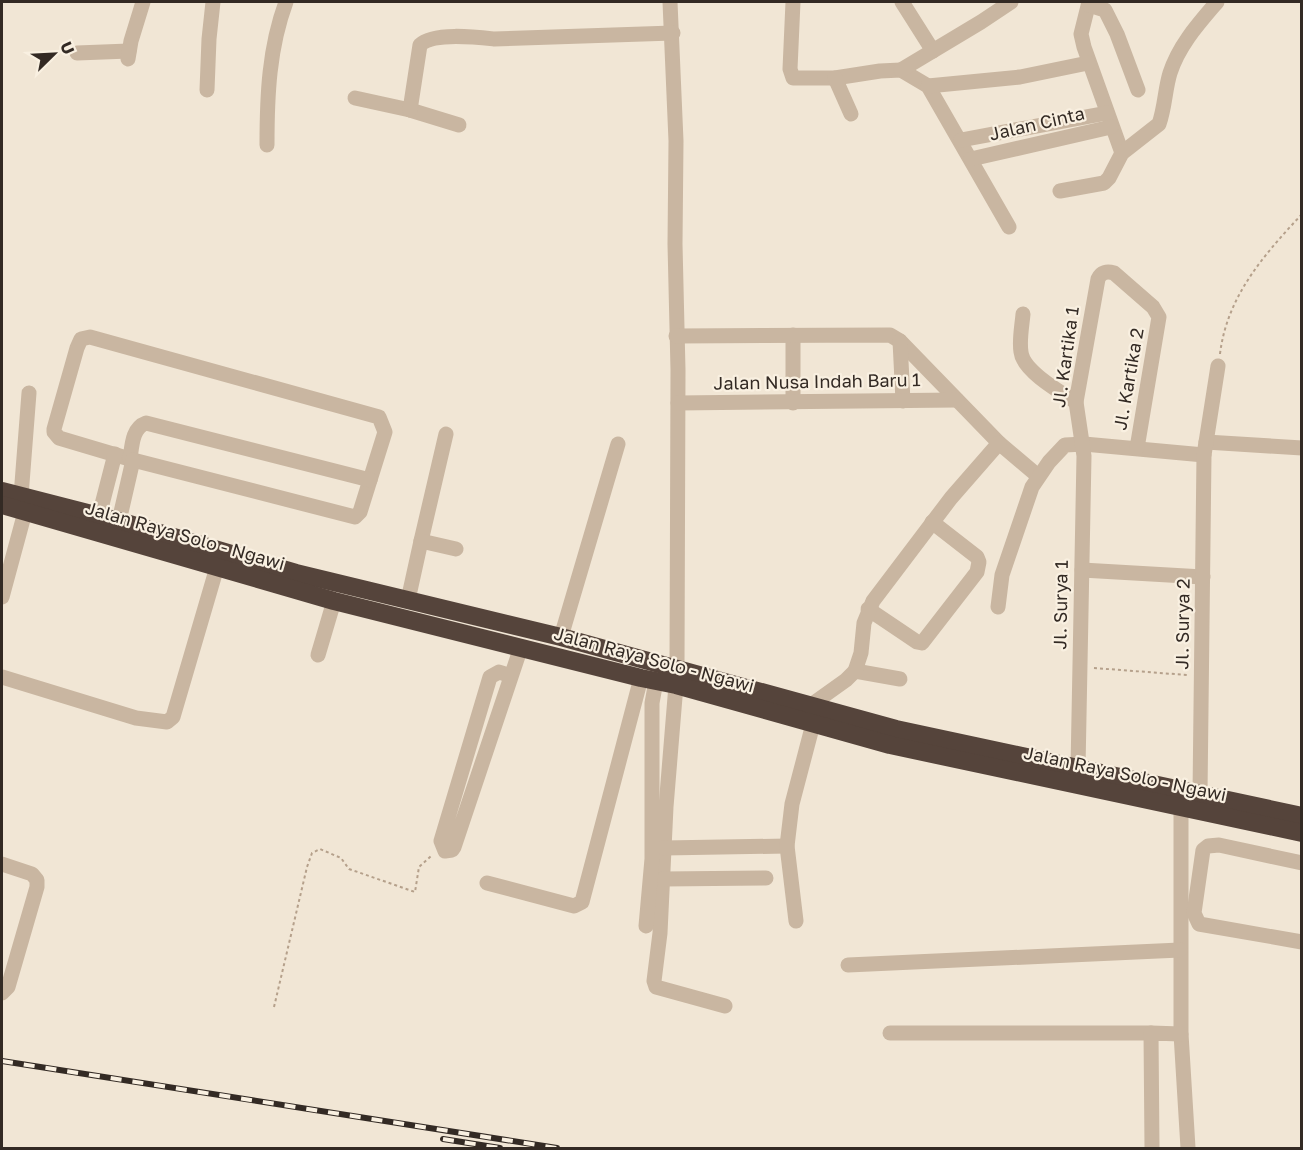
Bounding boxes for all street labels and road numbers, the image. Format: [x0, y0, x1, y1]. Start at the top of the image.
street label: Jalan Cinta [987, 101, 1086, 145]
street label: Jl. Kartika 1 [1047, 305, 1083, 409]
street label: Jl. Kartika 2 [1108, 326, 1148, 432]
street label: Jalan Nusa Indah Baru 1 [713, 368, 921, 394]
street label: Jalan Raya Solo - Ngawi [83, 496, 288, 574]
street label: Jl. Surya 1 [1048, 560, 1072, 650]
street label: Jl. Surya 2 [1170, 578, 1194, 670]
street label: Jalan Raya Solo - Ngawi [552, 622, 757, 696]
street label: Jalan Raya Solo - Ngawi [1022, 741, 1228, 805]

